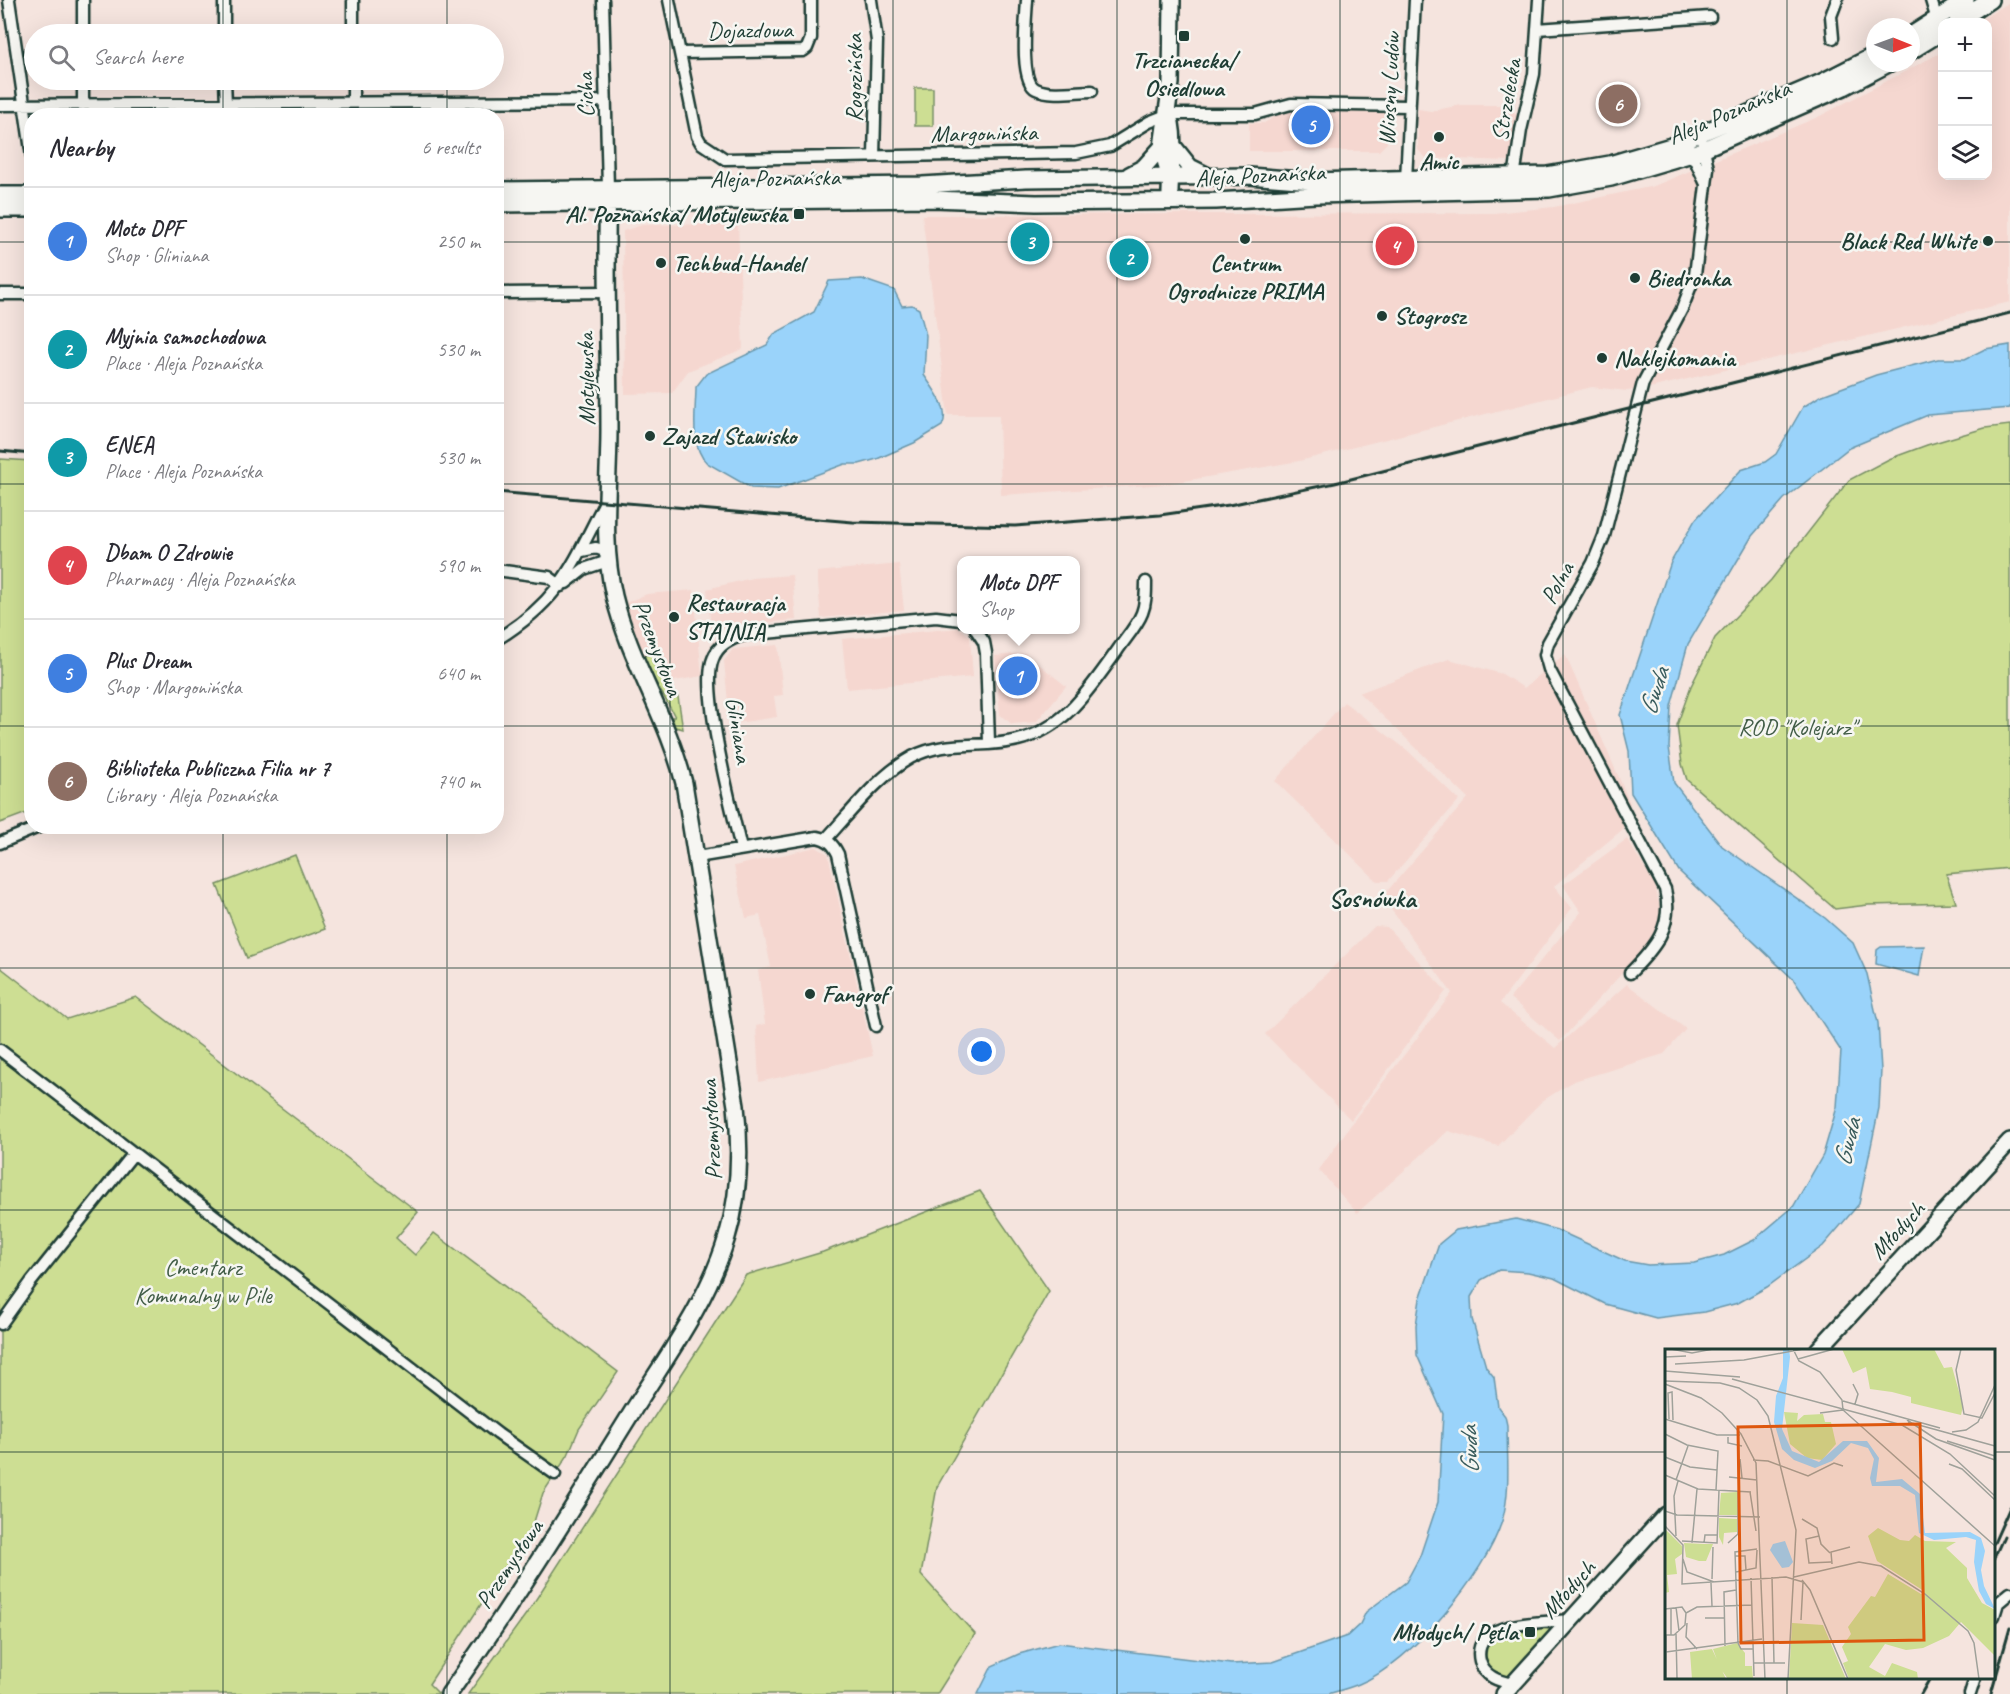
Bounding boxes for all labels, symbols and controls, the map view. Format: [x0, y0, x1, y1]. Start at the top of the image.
street label: Dojazdowa [707, 14, 794, 46]
north arrow [1866, 18, 1920, 72]
map controls [1938, 18, 1992, 180]
button: + [1938, 18, 1992, 72]
search box [24, 24, 504, 90]
marker: Trzcianecka/ Osiedlowa [1177, 29, 1191, 43]
street label: Wiosny Ludów [1371, 30, 1407, 146]
street label: Rogozińska [839, 32, 869, 122]
icon: search [45, 41, 78, 74]
text: Search here [93, 43, 183, 71]
place label: Trzcianecka/ Osiedlowa [1132, 45, 1241, 103]
street label: Strzelecka [1484, 54, 1528, 144]
street label: Cicha [569, 71, 601, 118]
street label: Aleja Poznańska [1663, 72, 1796, 151]
button: − [1938, 72, 1992, 126]
pin: 6 [1598, 82, 1638, 126]
pin: 5 [1292, 102, 1330, 148]
street label: Margonińska [930, 117, 1039, 149]
button: layers [1938, 126, 1992, 180]
marker: Amic [1432, 130, 1446, 144]
text: Nearby [48, 131, 113, 164]
text: 6 results [421, 135, 480, 160]
place label: Amic [1419, 146, 1460, 176]
street label: Aleja Poznańska [1194, 157, 1327, 193]
street label: Aleja Poznańska [710, 162, 842, 194]
place label: Al. Poznańska/ Motylewska [565, 199, 789, 229]
marker: Al. Poznańska/ Motylewska [792, 207, 806, 221]
text: Moto DPF [105, 215, 183, 243]
pin: 3 [1010, 220, 1050, 264]
pin: 4 [1376, 224, 1414, 268]
place label: Black Red White [1840, 226, 1978, 256]
text: 1 [63, 229, 72, 254]
text: 250 m [437, 229, 480, 254]
marker: Centrum Ogrodnicze PRIMA [1238, 232, 1252, 246]
marker: Black Red White [1981, 234, 1995, 248]
pin: 2 [1110, 236, 1148, 280]
text: Shop · Gliniana [105, 243, 208, 268]
place label: Techbud-Handel [673, 248, 809, 278]
place label: Centrum Ogrodnicze PRIMA [1167, 248, 1325, 306]
marker: Techbud-Handel [654, 256, 668, 270]
place label: Biedronka [1647, 263, 1732, 293]
marker: Biedronka [1628, 271, 1642, 285]
place label: Stogrosz [1394, 301, 1467, 331]
marker: Stogrosz [1375, 309, 1389, 323]
text: Myjnia samochodowa [105, 323, 265, 351]
street label: Motylewska [570, 330, 602, 426]
text: 2 [63, 337, 72, 362]
text: 530 m [437, 337, 480, 362]
place label: Naklejkomania [1614, 343, 1737, 373]
text: Place · Aleja Poznańska [105, 351, 262, 376]
marker: Naklejkomania [1595, 351, 1609, 365]
place label: Zajazd Stawisko [662, 421, 799, 451]
marker: Zajazd Stawisko [643, 429, 657, 443]
text: ENEA [105, 431, 154, 459]
text: 3 [63, 445, 72, 470]
text: 530 m [437, 445, 480, 470]
text: Place · Aleja Poznańska [105, 459, 262, 484]
text: Dbam O Zdrowie [105, 539, 232, 567]
text: 4 [63, 553, 72, 578]
text: 590 m [437, 553, 480, 578]
popup [957, 556, 1080, 634]
street label: Polna [1533, 556, 1581, 609]
text: Pharmacy · Aleja Poznańska [105, 567, 295, 592]
text: Moto DPF [980, 569, 1057, 597]
place label: Restauracja STAJNIA [686, 588, 787, 646]
street label: Przemysłowa [626, 596, 691, 702]
text: Shop [980, 597, 1014, 622]
marker: Restauracja STAJNIA [667, 610, 681, 624]
text: Plus Dream [105, 647, 191, 675]
pin: 1 [998, 654, 1038, 698]
text: 5 [63, 661, 72, 686]
text: 640 m [437, 661, 480, 686]
water label: Gwda [1631, 661, 1678, 719]
text: Shop · Margonińska [105, 675, 242, 700]
street label: Gliniana [719, 695, 759, 767]
park label: ROD "Kolejarz" [1738, 712, 1861, 742]
text: Biblioteka Publiczna Filia nr 7 [105, 755, 330, 783]
text: 6 [63, 769, 72, 794]
text: 740 m [437, 769, 480, 794]
text: Library · Aleja Poznańska [105, 783, 277, 808]
district label: Sosnówka [1329, 882, 1418, 915]
place label: Fangrof [822, 979, 893, 1009]
marker: Fangrof [803, 987, 817, 1001]
your location [967, 1037, 996, 1066]
street label: Przemysłowa [693, 1078, 729, 1181]
water label: Gwda [1825, 1112, 1869, 1169]
street label: Młodych [1863, 1193, 1933, 1265]
park label: Cmentarz Komunalny w Pile [135, 1252, 274, 1310]
inset map [1665, 1349, 1995, 1679]
water label: Gwda [1452, 1423, 1486, 1474]
street label: Przemysłowa [468, 1513, 550, 1614]
street label: Młodych [1534, 1552, 1603, 1625]
place label: Młodych/ Pętla [1392, 1617, 1520, 1647]
marker: Młodych/ Pętla [1523, 1625, 1537, 1639]

